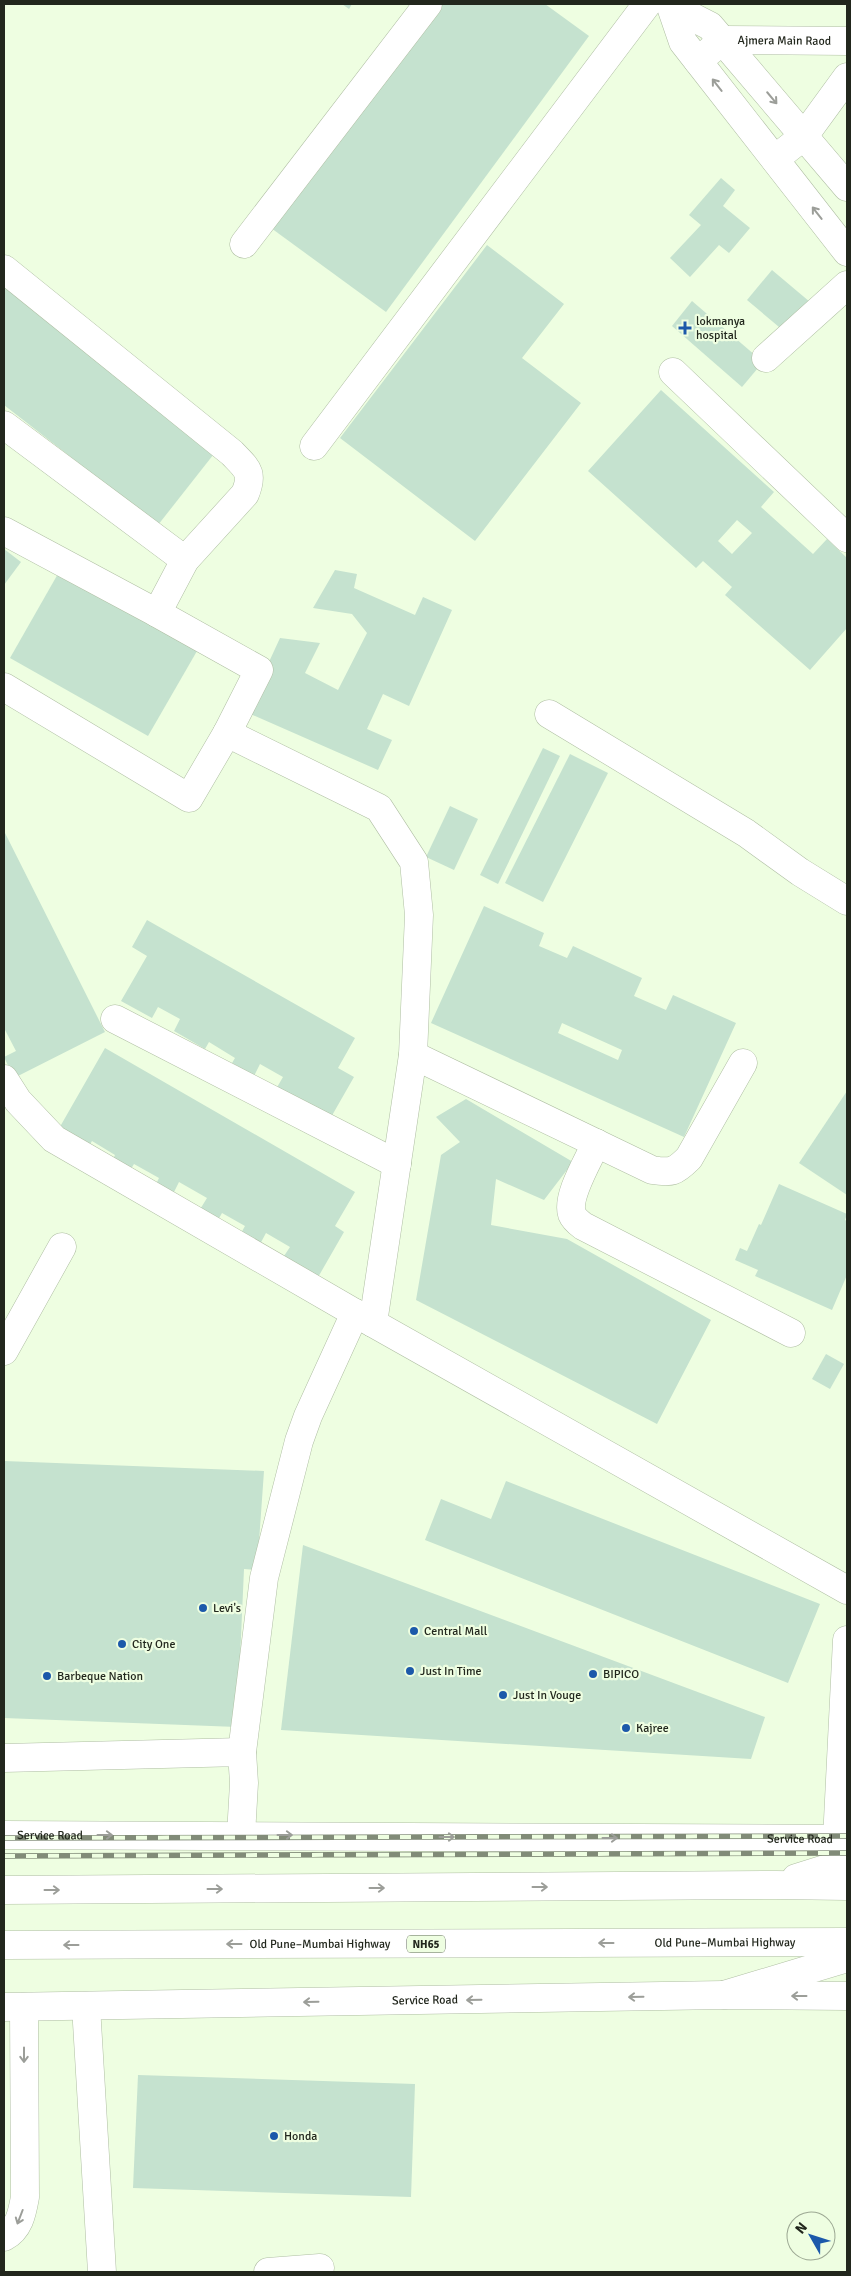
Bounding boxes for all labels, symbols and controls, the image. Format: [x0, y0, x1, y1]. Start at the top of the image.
street label: Ajmera Main Raod [738, 33, 831, 49]
one-way arrow [712, 79, 723, 92]
one-way arrow [766, 91, 777, 104]
one-way arrow [812, 207, 823, 220]
place label: lokmanya hospital [696, 314, 745, 343]
marker: lokmanya hospital [678, 321, 692, 335]
place label: Levi's [213, 1601, 241, 1616]
marker: Levi's [197, 1602, 209, 1614]
place label: Central Mall [424, 1624, 488, 1639]
marker: Central Mall [408, 1625, 420, 1637]
place label: City One [132, 1637, 175, 1652]
marker: City One [116, 1638, 128, 1650]
place label: Just In Time [420, 1664, 481, 1679]
marker: Just In Time [404, 1665, 416, 1677]
place label: BIPICO [603, 1667, 639, 1682]
marker: BIPICO [587, 1668, 599, 1680]
place label: Barbeque Nation [57, 1669, 143, 1684]
marker: Barbeque Nation [41, 1670, 53, 1682]
place label: Just In Vouge [513, 1688, 581, 1703]
marker: Just In Vouge [497, 1689, 509, 1701]
place label: Kajree [636, 1721, 669, 1736]
marker: Kajree [620, 1722, 632, 1734]
street label: Service Road [17, 1828, 83, 1843]
one-way arrow [96, 1830, 113, 1840]
one-way arrow [276, 1830, 293, 1840]
one-way arrow [439, 1832, 455, 1841]
street label: Service Road [767, 1832, 833, 1847]
one-way arrow [602, 1833, 618, 1843]
one-way arrow [532, 1882, 548, 1891]
one-way arrow [369, 1883, 385, 1892]
one-way arrow [207, 1884, 223, 1893]
one-way arrow [44, 1885, 60, 1894]
street label: Old Pune–Mumbai Highway [654, 1935, 796, 1951]
road number: NH65 [407, 1936, 445, 1952]
street label: Old Pune–Mumbai Highway [249, 1937, 391, 1952]
one-way arrow [598, 1938, 614, 1948]
one-way arrow [226, 1939, 242, 1949]
one-way arrow [63, 1940, 80, 1950]
one-way arrow [791, 1991, 807, 2001]
street label: Service Road [392, 1992, 458, 2009]
one-way arrow [628, 1992, 644, 2002]
one-way arrow [466, 1995, 482, 2004]
one-way arrow [303, 1998, 319, 2007]
one-way arrow [19, 2047, 29, 2063]
place label: Honda [284, 2129, 317, 2144]
marker: Honda [268, 2130, 280, 2142]
one-way arrow [14, 2209, 24, 2224]
north arrow [786, 2211, 836, 2261]
text: N [792, 2219, 811, 2237]

